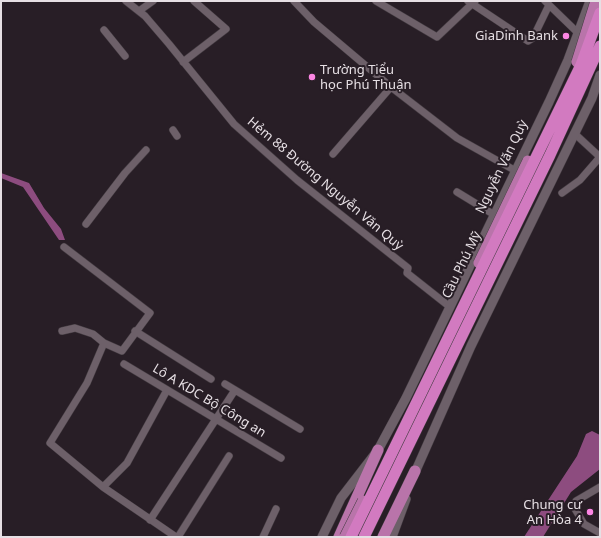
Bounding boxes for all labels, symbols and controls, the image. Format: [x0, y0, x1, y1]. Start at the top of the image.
place label: GiaDinh Bank [475, 28, 558, 44]
marker: GiaDinh Bank [561, 31, 571, 41]
place label: Trường Tiểu học Phú Thuận [320, 62, 411, 93]
marker: Trường Tiểu học Phú Thuận [307, 72, 317, 82]
street label: Hẻm 88 Đường Nguyễn Văn Quỳ [244, 114, 406, 254]
street label: Nguyễn Văn Quỳ [473, 118, 531, 216]
street label: Cầu Phú Mỹ [439, 229, 485, 301]
street label: Lô A KDC Bộ Công an [150, 361, 268, 441]
place label: Chung cư An Hòa 4 [523, 497, 582, 528]
marker: Chung cư An Hòa 4 [585, 507, 595, 517]

